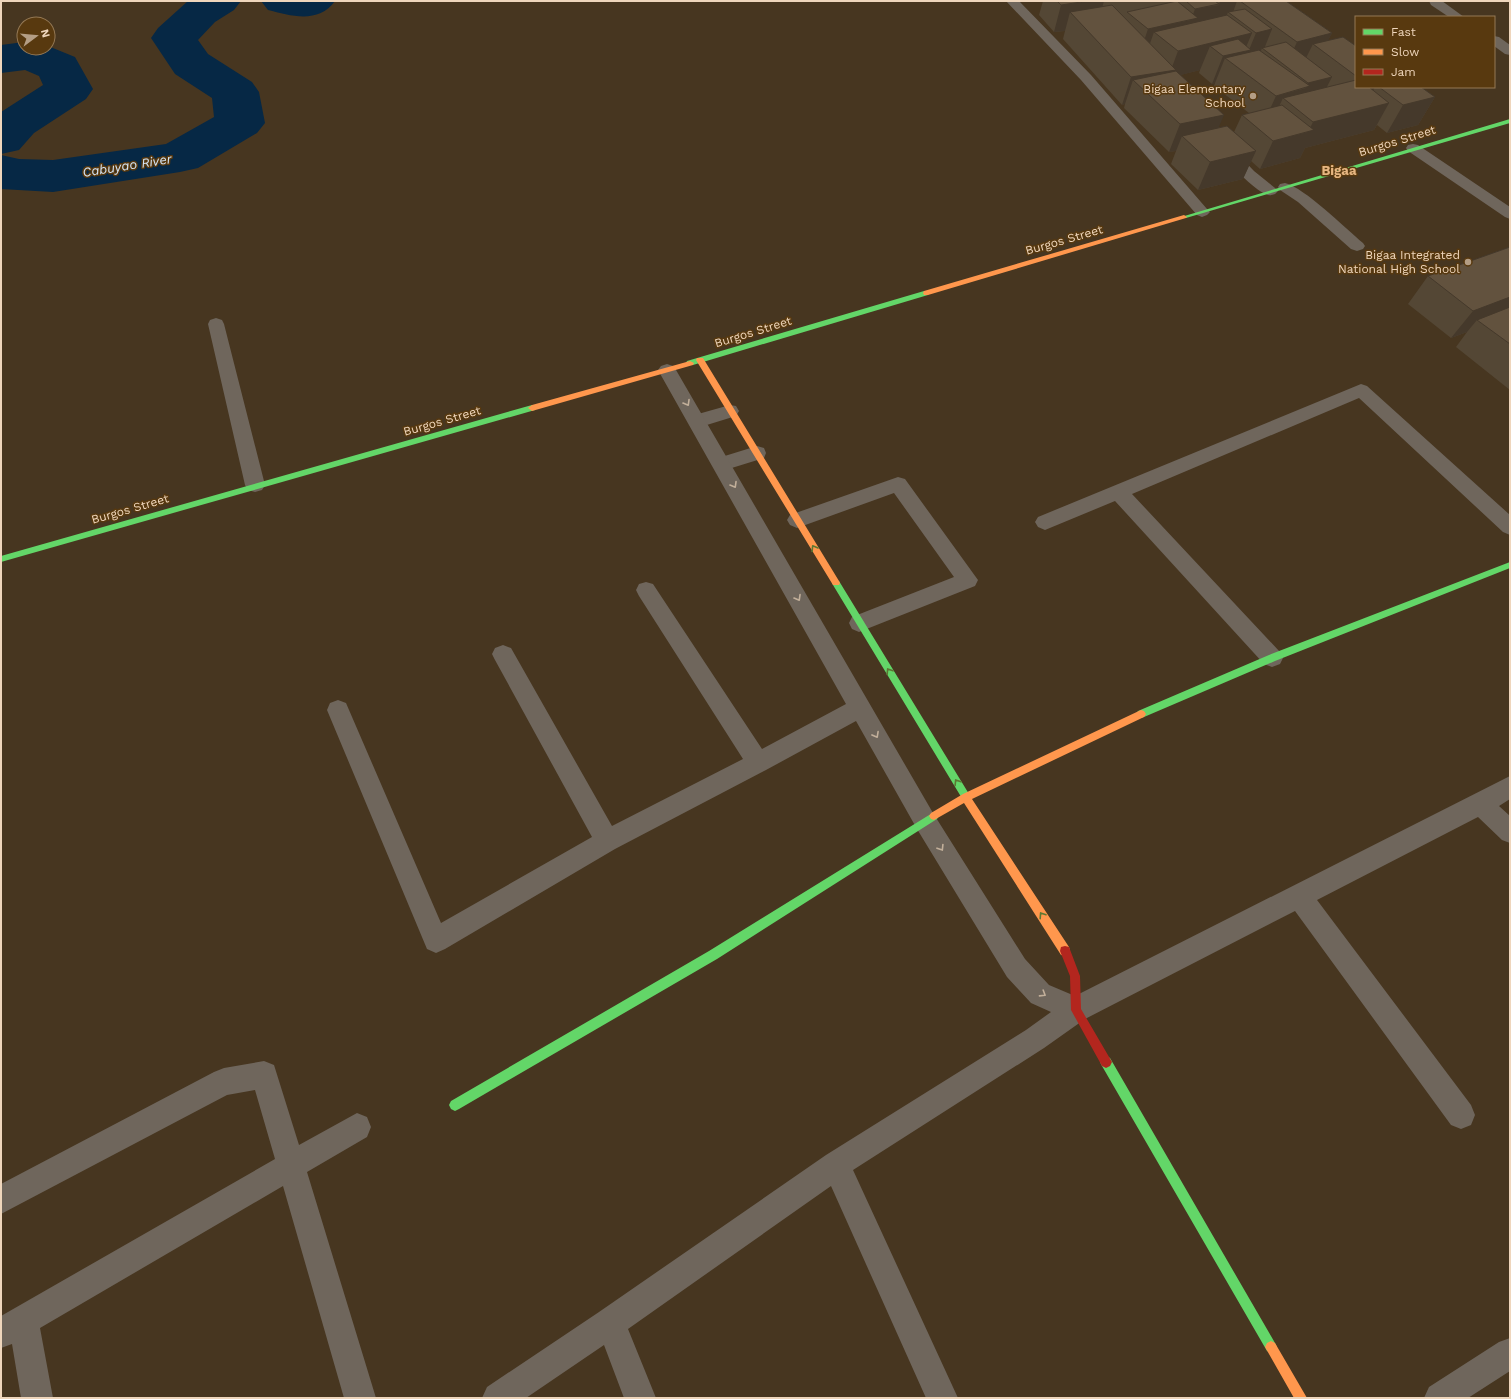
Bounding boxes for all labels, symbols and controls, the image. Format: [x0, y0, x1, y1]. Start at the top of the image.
north arrow [16, 16, 56, 56]
legend [1355, 16, 1495, 88]
text: Fast [1391, 25, 1416, 39]
text: N [38, 28, 53, 39]
text: Slow [1391, 45, 1419, 59]
text: Jam [1391, 65, 1416, 79]
place label: Bigaa Elementary School [1143, 82, 1246, 110]
marker: Bigaa Elementary School [1248, 91, 1258, 101]
street label: Burgos Street [1357, 123, 1437, 159]
water label: Cabuyao River [81, 151, 174, 180]
district label: Bigaa [1321, 163, 1357, 178]
street label: Burgos Street [1024, 222, 1104, 258]
place label: Bigaa Integrated National High School [1338, 248, 1460, 276]
marker: Bigaa Integrated National High School [1463, 257, 1473, 267]
street label: Burgos Street [713, 314, 793, 350]
one-way arrow [682, 399, 689, 406]
street label: Burgos Street [402, 403, 482, 439]
one-way arrow [729, 481, 736, 488]
street label: Burgos Street [90, 491, 170, 527]
one-way arrow [812, 545, 819, 552]
one-way arrow [794, 594, 801, 601]
one-way arrow [886, 668, 894, 675]
one-way arrow [872, 731, 879, 738]
one-way arrow [954, 779, 962, 786]
one-way arrow [936, 844, 944, 851]
one-way arrow [1040, 912, 1047, 919]
one-way arrow [1038, 989, 1045, 996]

